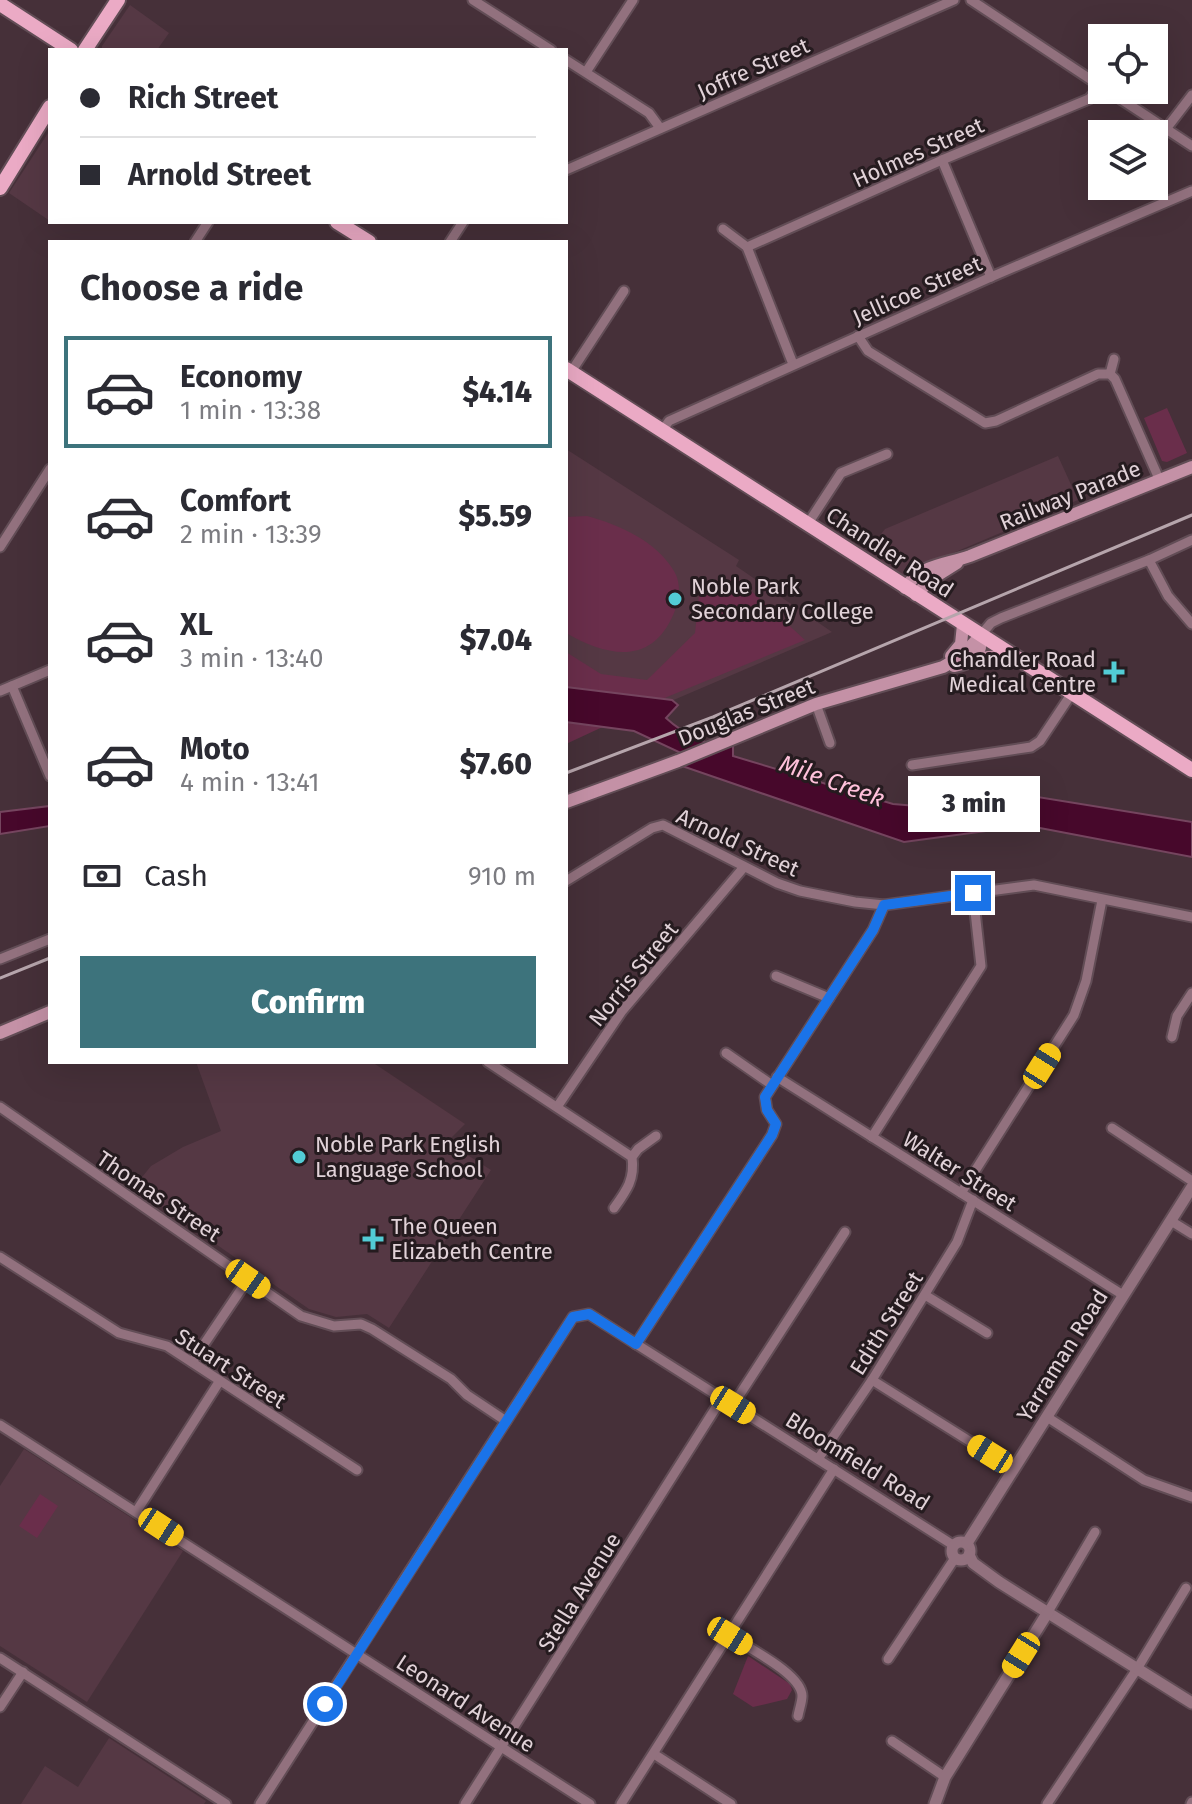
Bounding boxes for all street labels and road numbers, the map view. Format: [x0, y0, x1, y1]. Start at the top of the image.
street label: Joffre Street [693, 32, 813, 105]
street label: Holmes Street [848, 111, 988, 193]
street label: Jellicoe Street [849, 250, 986, 331]
street label: Railway Parade [996, 455, 1145, 536]
street label: Chandler Road [821, 501, 958, 604]
street label: Douglas Street [674, 673, 819, 752]
street label: Arnold Street [672, 802, 803, 883]
street label: Norris Street [583, 916, 684, 1032]
street label: Walter Street [898, 1126, 1022, 1217]
street label: Thomas Street [92, 1145, 226, 1248]
street label: Edith Street [844, 1266, 929, 1380]
street label: Yarraman Road [1011, 1284, 1114, 1426]
street label: Stuart Street [170, 1323, 291, 1414]
street label: Bloomfield Road [781, 1406, 935, 1517]
street label: Stella Avenue [532, 1528, 627, 1657]
street label: Leonard Avenue [391, 1649, 540, 1758]

